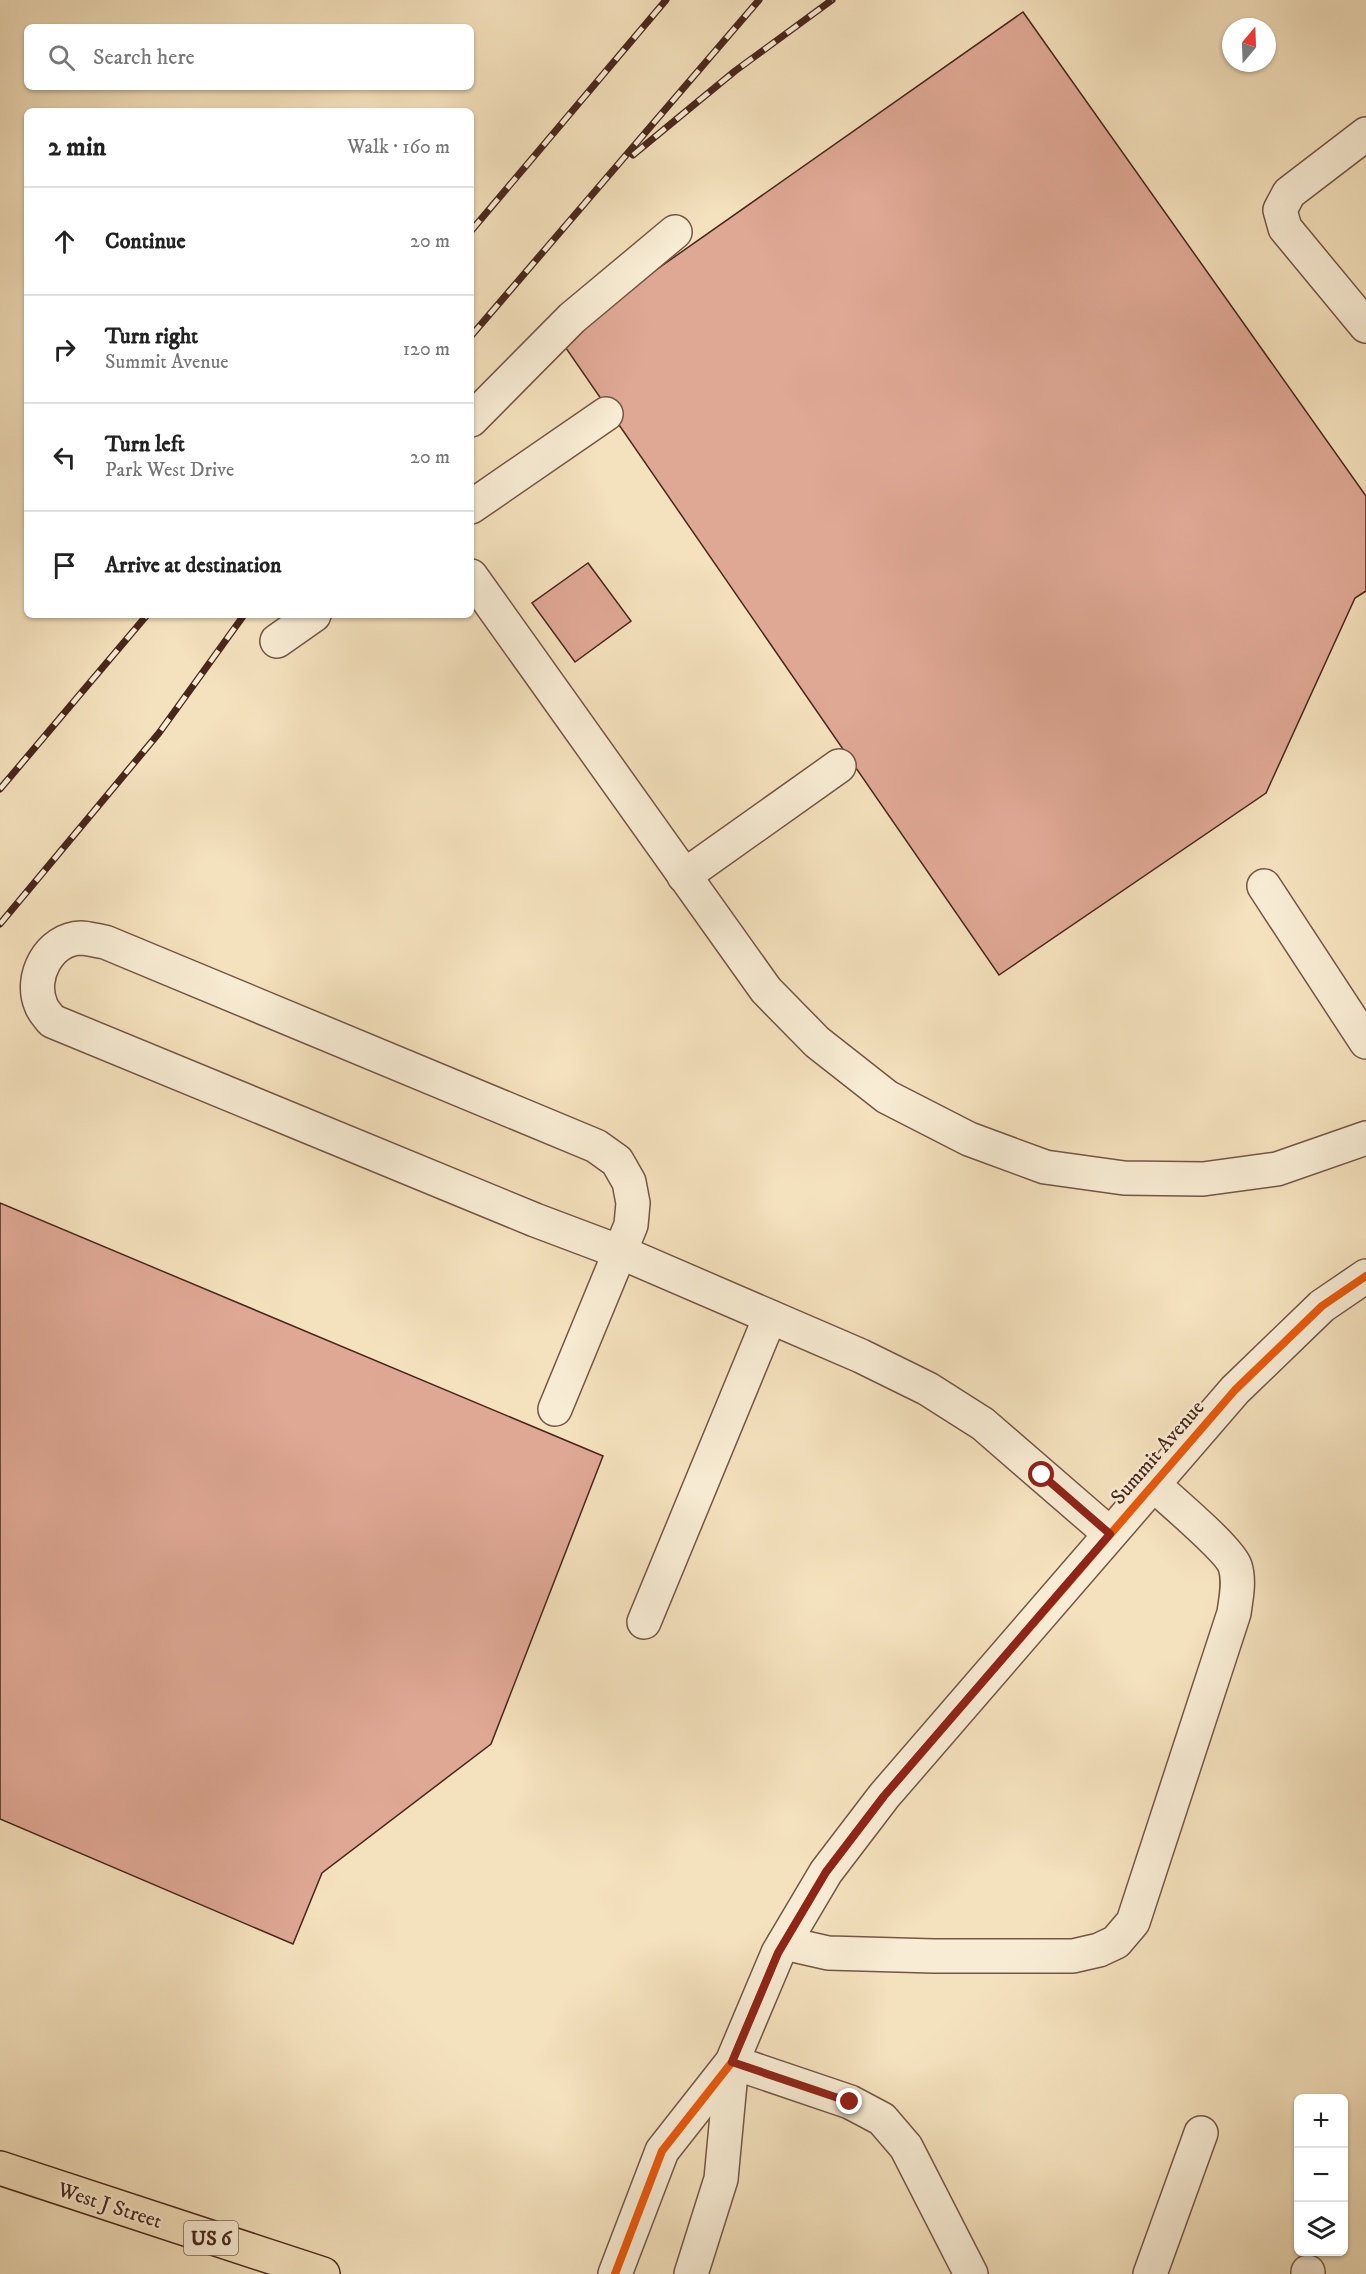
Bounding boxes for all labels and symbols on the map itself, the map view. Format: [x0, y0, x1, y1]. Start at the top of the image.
north arrow [1222, 18, 1276, 72]
street label: Summit Avenue [1105, 1395, 1210, 1510]
route start [1028, 1461, 1054, 1487]
route end [836, 2088, 862, 2114]
street label: West J Street [53, 2177, 165, 2235]
road number: US 6 [184, 2221, 238, 2255]

